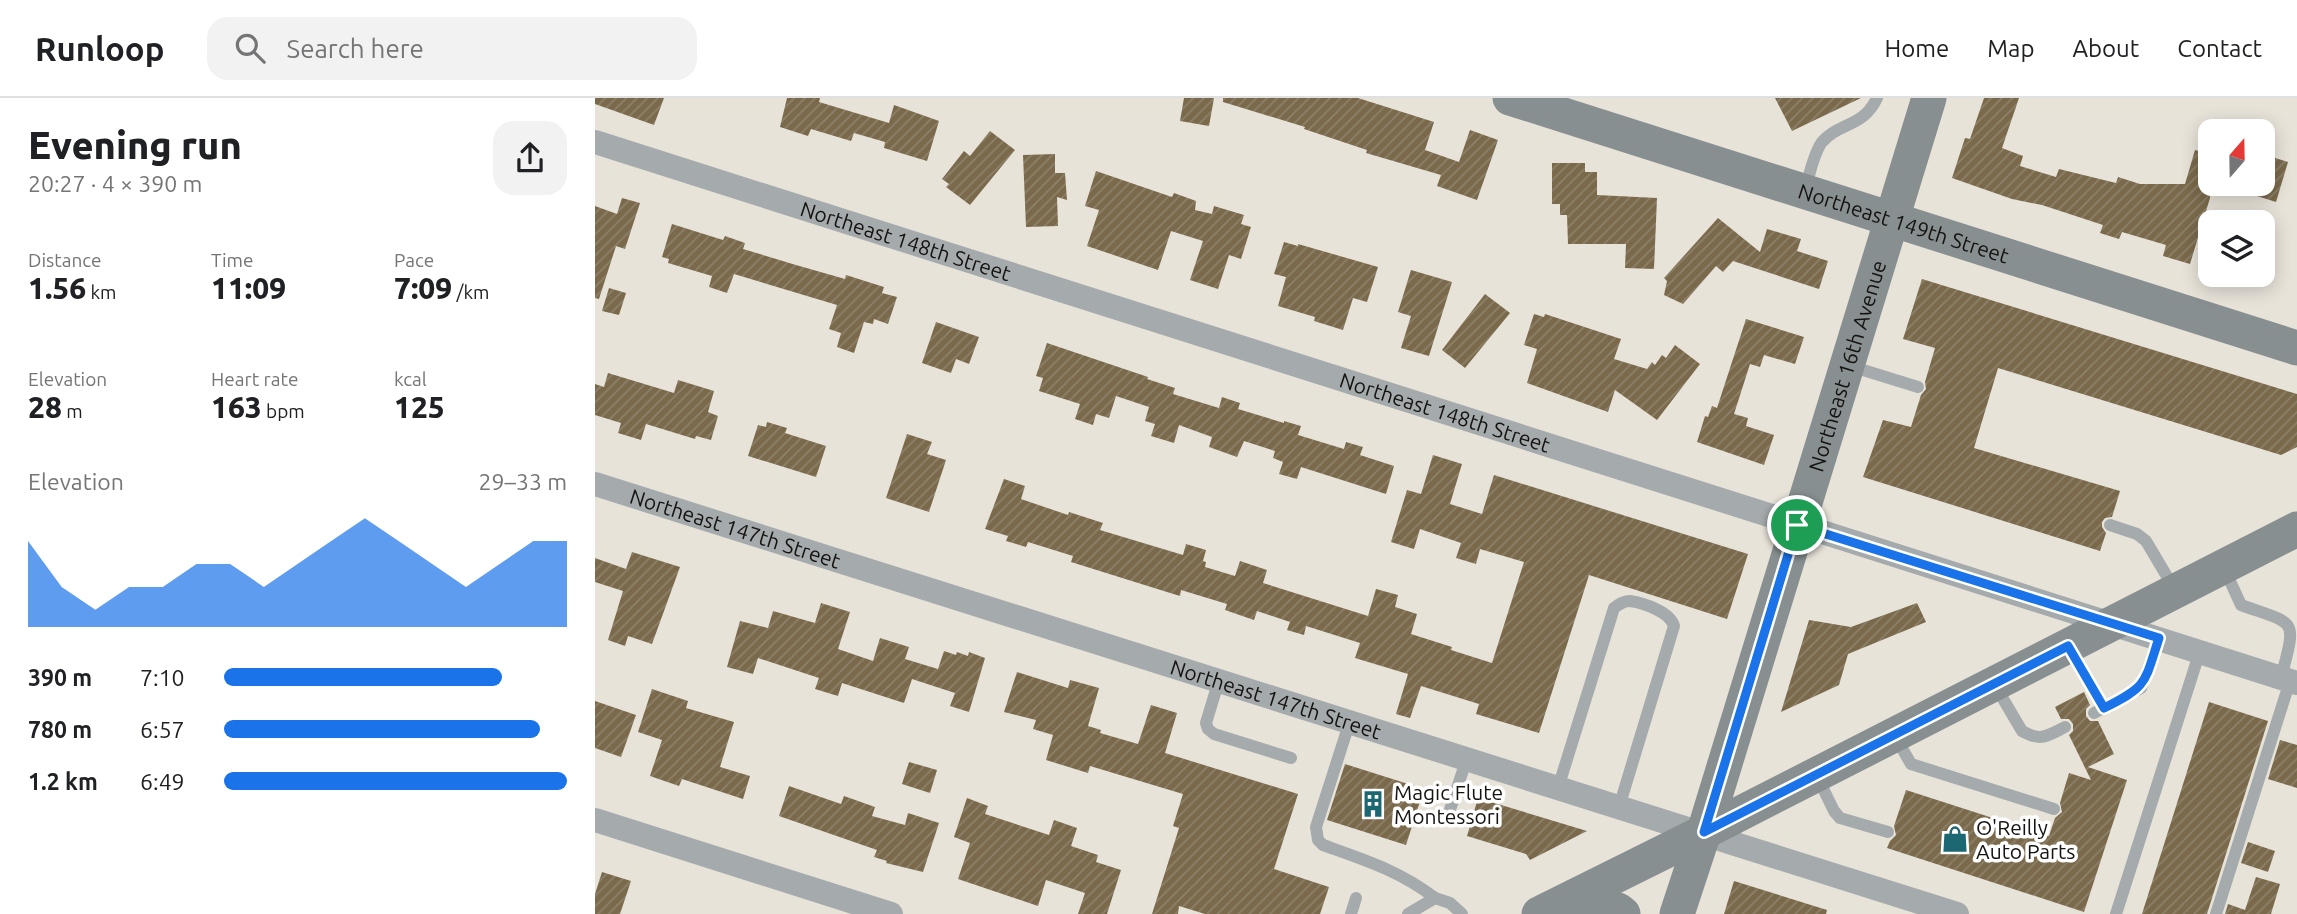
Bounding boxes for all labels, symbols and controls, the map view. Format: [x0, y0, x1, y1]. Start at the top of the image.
search box [207, 17, 697, 80]
icon: search [231, 29, 269, 67]
text: Runloop [35, 30, 165, 67]
text: Search here [287, 34, 424, 63]
text: Home [1884, 35, 1949, 62]
text: Map [1987, 35, 2034, 62]
text: About [2072, 35, 2139, 62]
text: Contact [2177, 35, 2262, 62]
north arrow [2198, 119, 2275, 196]
map controls [2198, 119, 2275, 287]
button: share [493, 121, 567, 195]
text: Evening run [28, 124, 242, 166]
text: 20:27 · 4 × 390 m [28, 171, 202, 196]
street label: Northeast 149th Street [1795, 178, 2012, 268]
street label: Northeast 148th Street [797, 196, 1014, 285]
button: layers [2198, 210, 2275, 287]
text: Distance [28, 249, 102, 271]
text: Time [211, 249, 253, 271]
text: Pace [394, 249, 434, 271]
street label: Northeast 16th Avenue [1803, 257, 1891, 474]
text: 1.56 [28, 271, 86, 305]
text: 11:09 [211, 271, 286, 305]
text: 7:09 [394, 271, 452, 305]
text: km [86, 281, 116, 303]
text: /km [452, 281, 490, 303]
text: Elevation [28, 368, 107, 390]
text: Heart rate [211, 368, 298, 390]
text: kcal [394, 368, 427, 390]
street label: Northeast 148th Street [1337, 368, 1553, 457]
text: 28 [28, 390, 62, 424]
text: 163 [211, 390, 262, 424]
text: 125 [394, 390, 445, 424]
text: m [62, 400, 83, 422]
text: bpm [262, 400, 305, 422]
text: Elevation [28, 469, 124, 494]
text: 29–33 m [479, 469, 567, 494]
street label: Northeast 147th Street [627, 484, 843, 573]
pin [1767, 495, 1827, 555]
icon: arrive [1778, 506, 1816, 544]
street label: Northeast 147th Street [1168, 654, 1384, 743]
text: 390 m [28, 665, 92, 690]
text: 7:10 [140, 665, 185, 690]
text: 780 m [28, 717, 92, 742]
text: 6:57 [140, 717, 185, 742]
text: 1.2 km [28, 769, 98, 794]
text: 6:49 [140, 769, 185, 794]
place label: Magic Flute Montessori [1394, 780, 1503, 828]
building icon: Magic Flute Montessori [1358, 789, 1388, 819]
place label: O'Reilly Auto Parts [1976, 815, 2075, 863]
shop icon: O'Reilly Auto Parts [1940, 824, 1970, 854]

